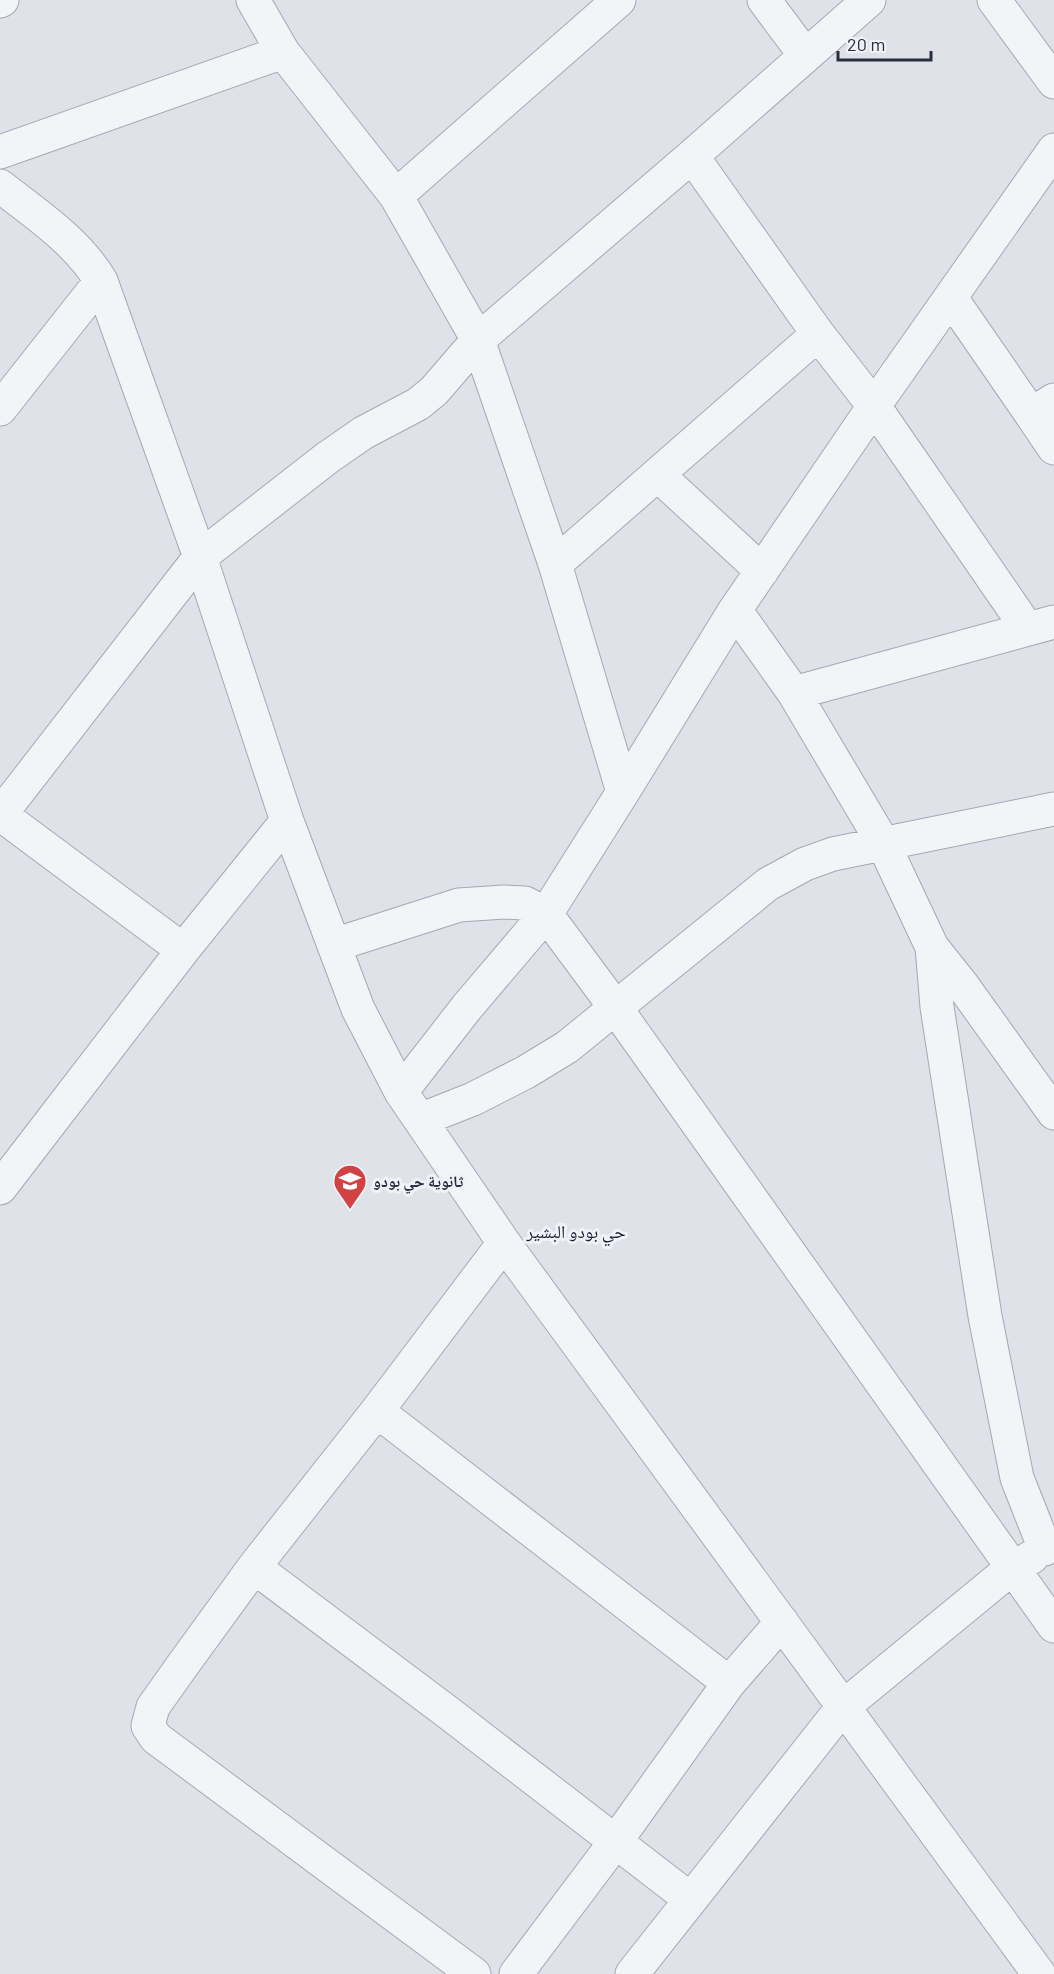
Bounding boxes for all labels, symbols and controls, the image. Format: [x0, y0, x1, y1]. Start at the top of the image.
scale bar [838, 24, 931, 62]
text: 20 m [847, 33, 885, 55]
school or university icon: ثانوية حي بودو [332, 1163, 368, 1210]
place label: ثانوية حي بودو [373, 1171, 464, 1194]
district label: حي بودو البشير [525, 1220, 626, 1247]

